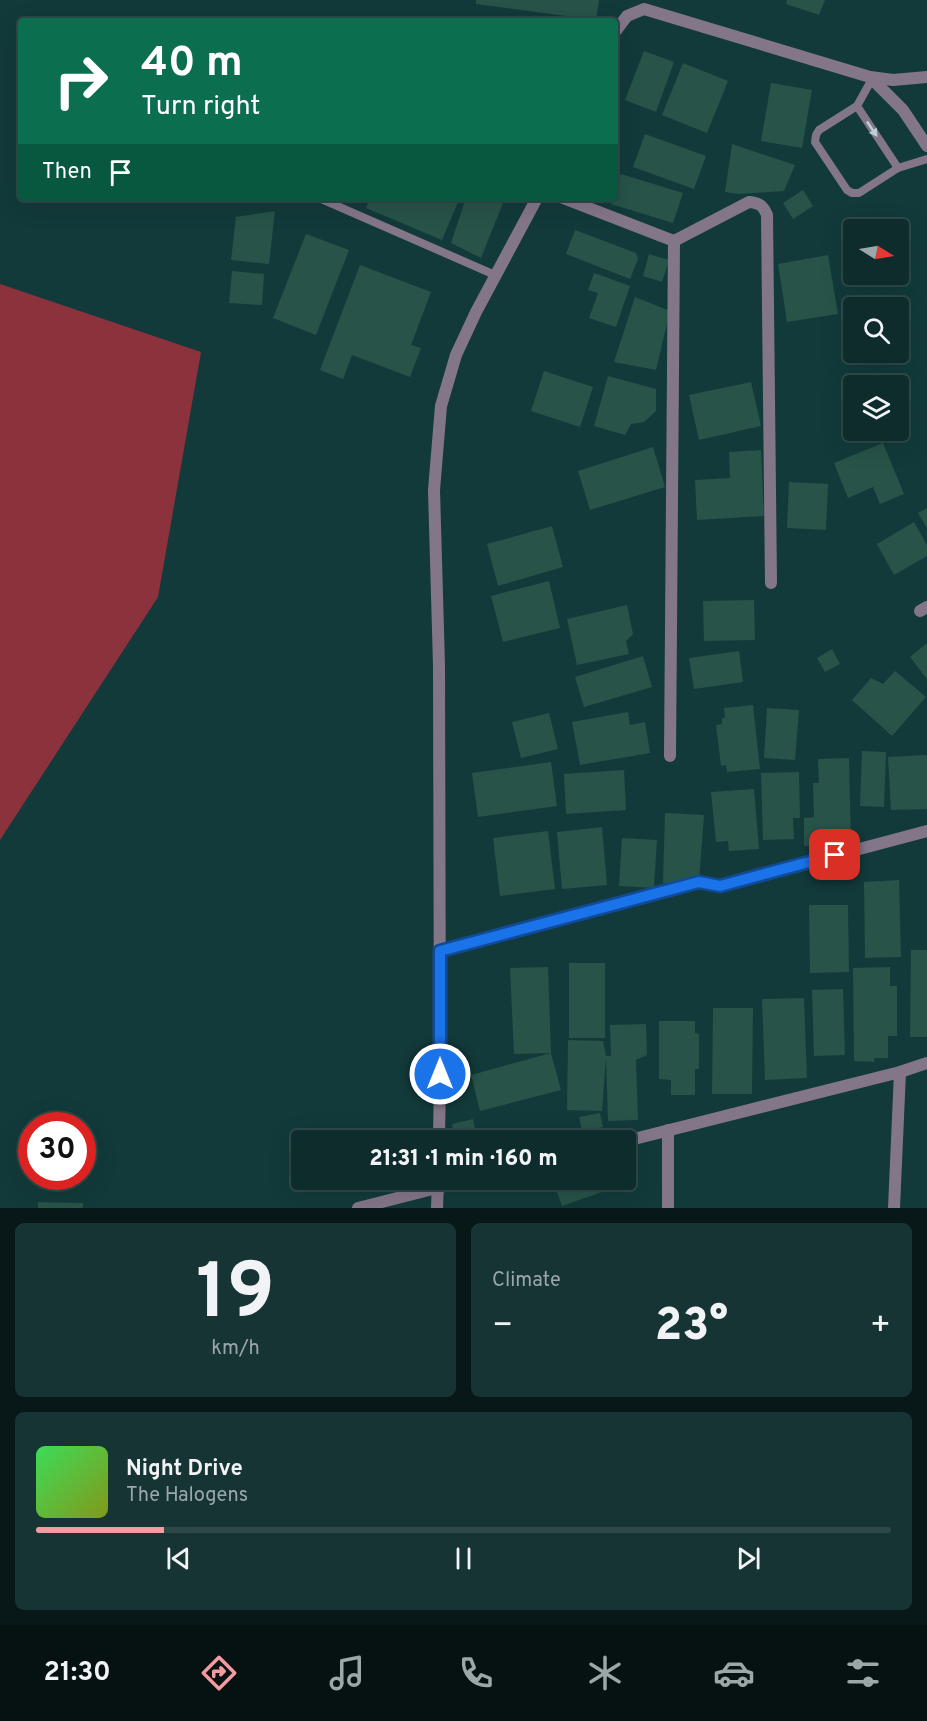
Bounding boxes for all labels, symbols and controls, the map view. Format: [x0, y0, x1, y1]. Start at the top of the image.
text: 40 m [141, 38, 243, 91]
icon: right [42, 42, 120, 120]
text: Turn right [141, 90, 260, 124]
one-way arrow [866, 121, 877, 137]
icon: arrive [104, 156, 137, 189]
text: Then [42, 159, 92, 186]
north arrow [843, 219, 909, 285]
map controls [843, 219, 909, 441]
button: search [843, 297, 909, 363]
button: layers [843, 375, 909, 441]
pin [809, 829, 860, 880]
icon: arrive [818, 838, 851, 871]
position arrow [408, 1042, 472, 1106]
speed limit sign: 30 [18, 1112, 96, 1190]
text: 21:31 · 1 min · 160 m [369, 1146, 558, 1173]
text: 19 [196, 1247, 275, 1346]
text: Climate [492, 1268, 561, 1294]
text: 23° [655, 1299, 728, 1356]
text: − [492, 1306, 513, 1348]
text: + [870, 1306, 891, 1348]
text: km/h [211, 1336, 260, 1362]
text: Night Drive [126, 1456, 243, 1483]
text: The Halogens [126, 1483, 248, 1509]
icon: previous [162, 1542, 195, 1575]
icon: pause [447, 1542, 480, 1575]
icon: next [732, 1542, 765, 1575]
icon: directions [198, 1652, 240, 1694]
icon: music [326, 1652, 368, 1694]
icon: phone [455, 1652, 497, 1694]
icon: climate [584, 1652, 626, 1694]
icon: car [713, 1652, 755, 1694]
icon: filters [842, 1652, 884, 1694]
text: 21:30 [43, 1656, 111, 1690]

